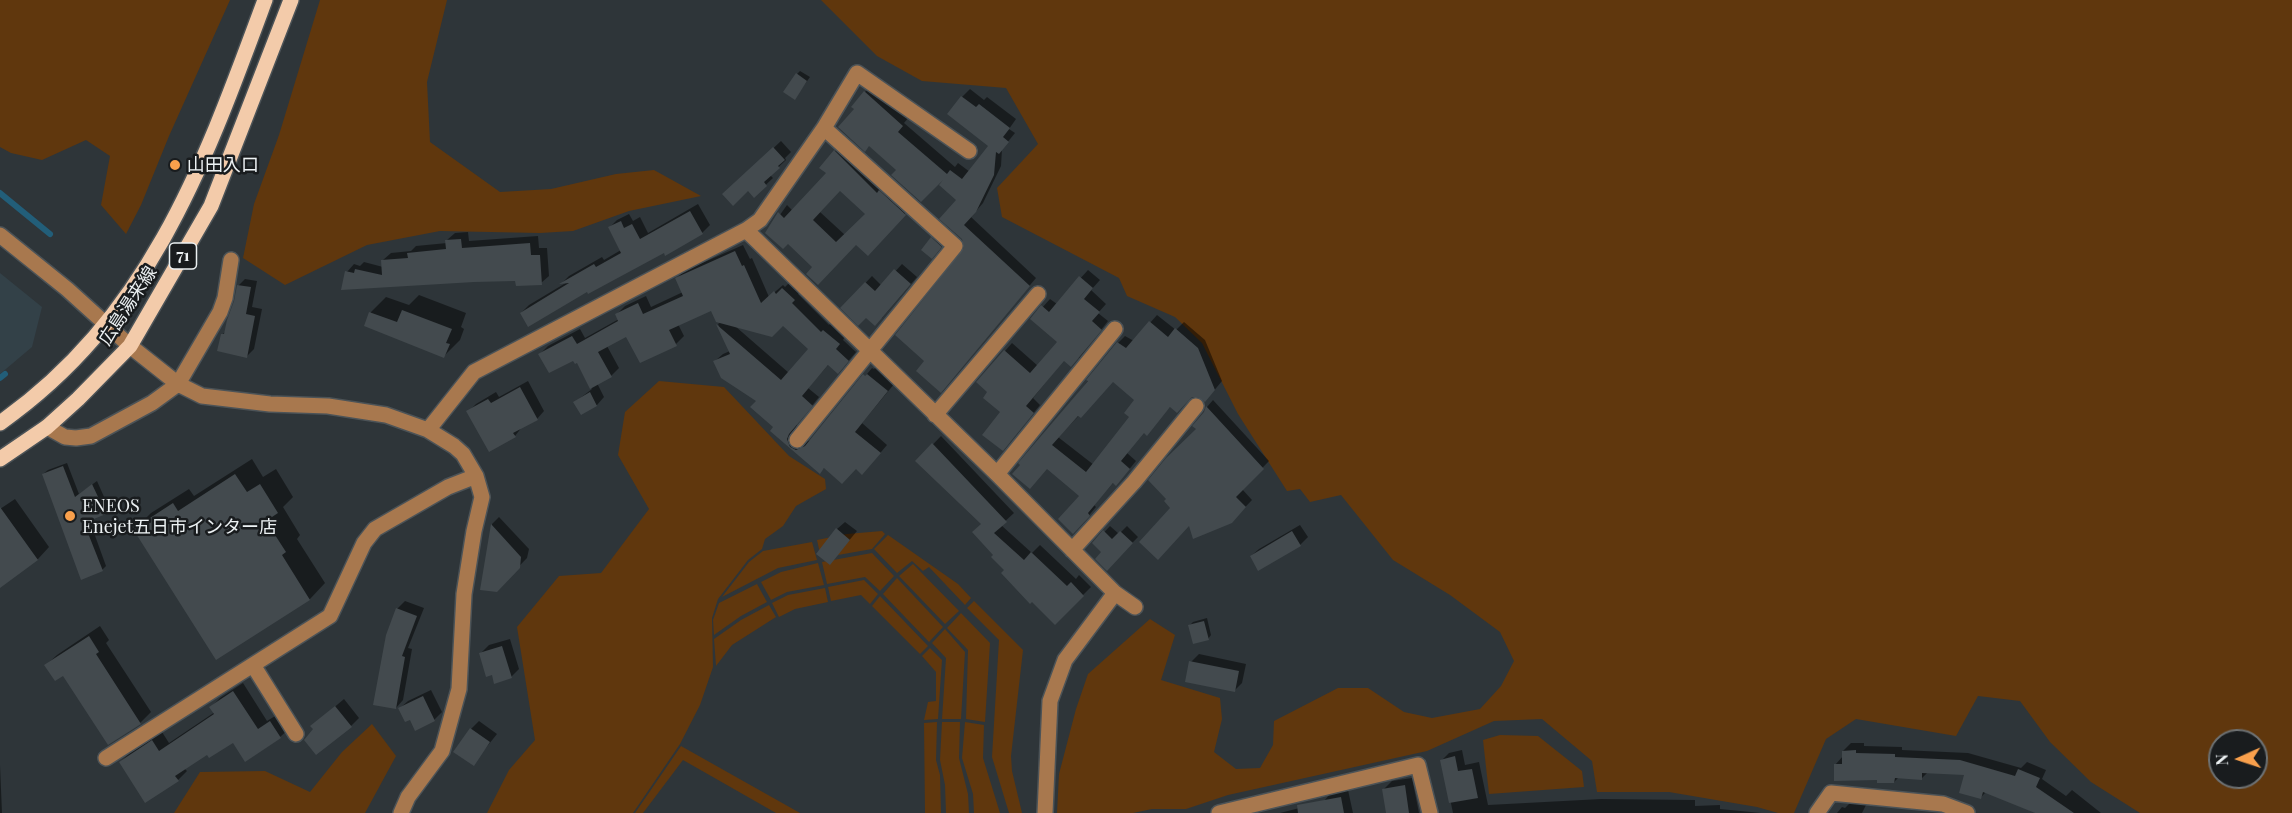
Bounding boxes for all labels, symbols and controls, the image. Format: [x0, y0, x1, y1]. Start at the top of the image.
place label: 山田入口 [187, 154, 259, 176]
marker: 山田入口 [168, 158, 182, 172]
road number: 71 [170, 243, 196, 269]
street label: 広島湯来線 [94, 262, 162, 350]
place label: ENEOS Enejet五日市インター店 [82, 495, 277, 538]
marker: ENEOS Enejet五日市インター店 [63, 509, 77, 523]
north arrow [2208, 729, 2268, 789]
text: N [2211, 754, 2232, 766]

